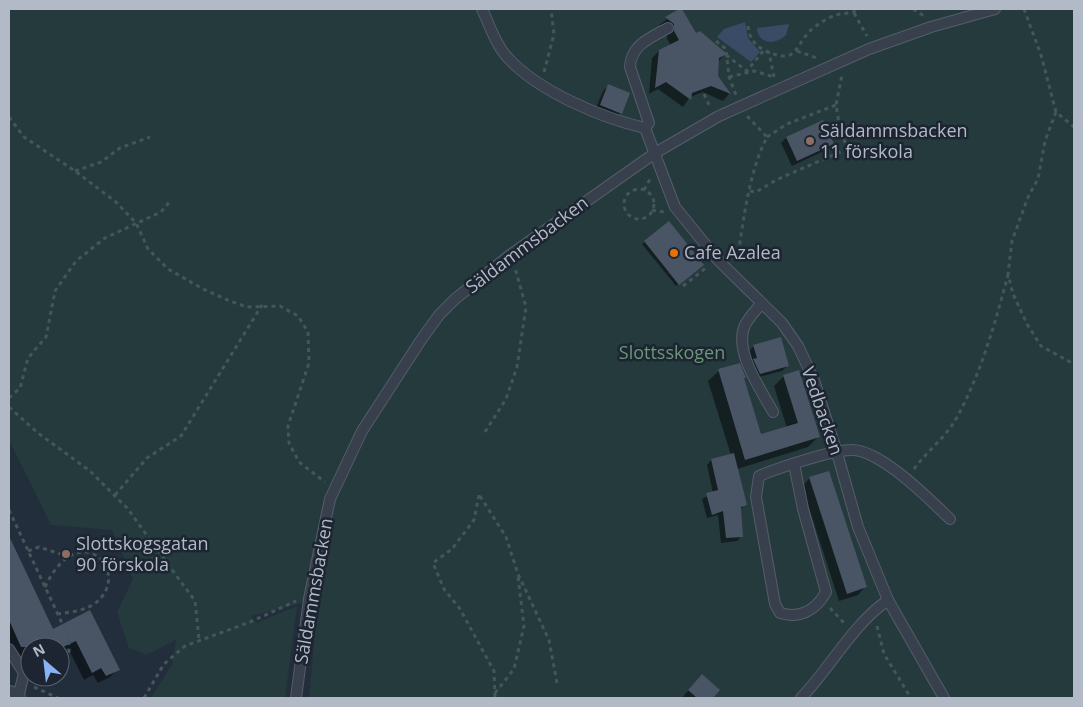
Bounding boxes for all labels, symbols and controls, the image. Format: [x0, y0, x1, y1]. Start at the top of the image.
place label: Säldammsbacken 11 förskola [820, 118, 968, 163]
marker: Säldammsbacken 11 förskola [804, 135, 816, 147]
street label: Säldammsbacken [460, 190, 593, 298]
place label: Cafe Azalea [684, 240, 781, 264]
marker: Cafe Azalea [668, 247, 680, 259]
park label: Slottsskogen [619, 340, 725, 364]
street label: Vedbacken [797, 363, 849, 458]
street label: Säldammsbacken [288, 516, 338, 666]
place label: Slottskogsgatan 90 förskola [76, 531, 209, 576]
marker: Slottskogsgatan 90 förskola [60, 548, 72, 560]
north arrow [20, 637, 70, 687]
text: N [29, 639, 48, 661]

